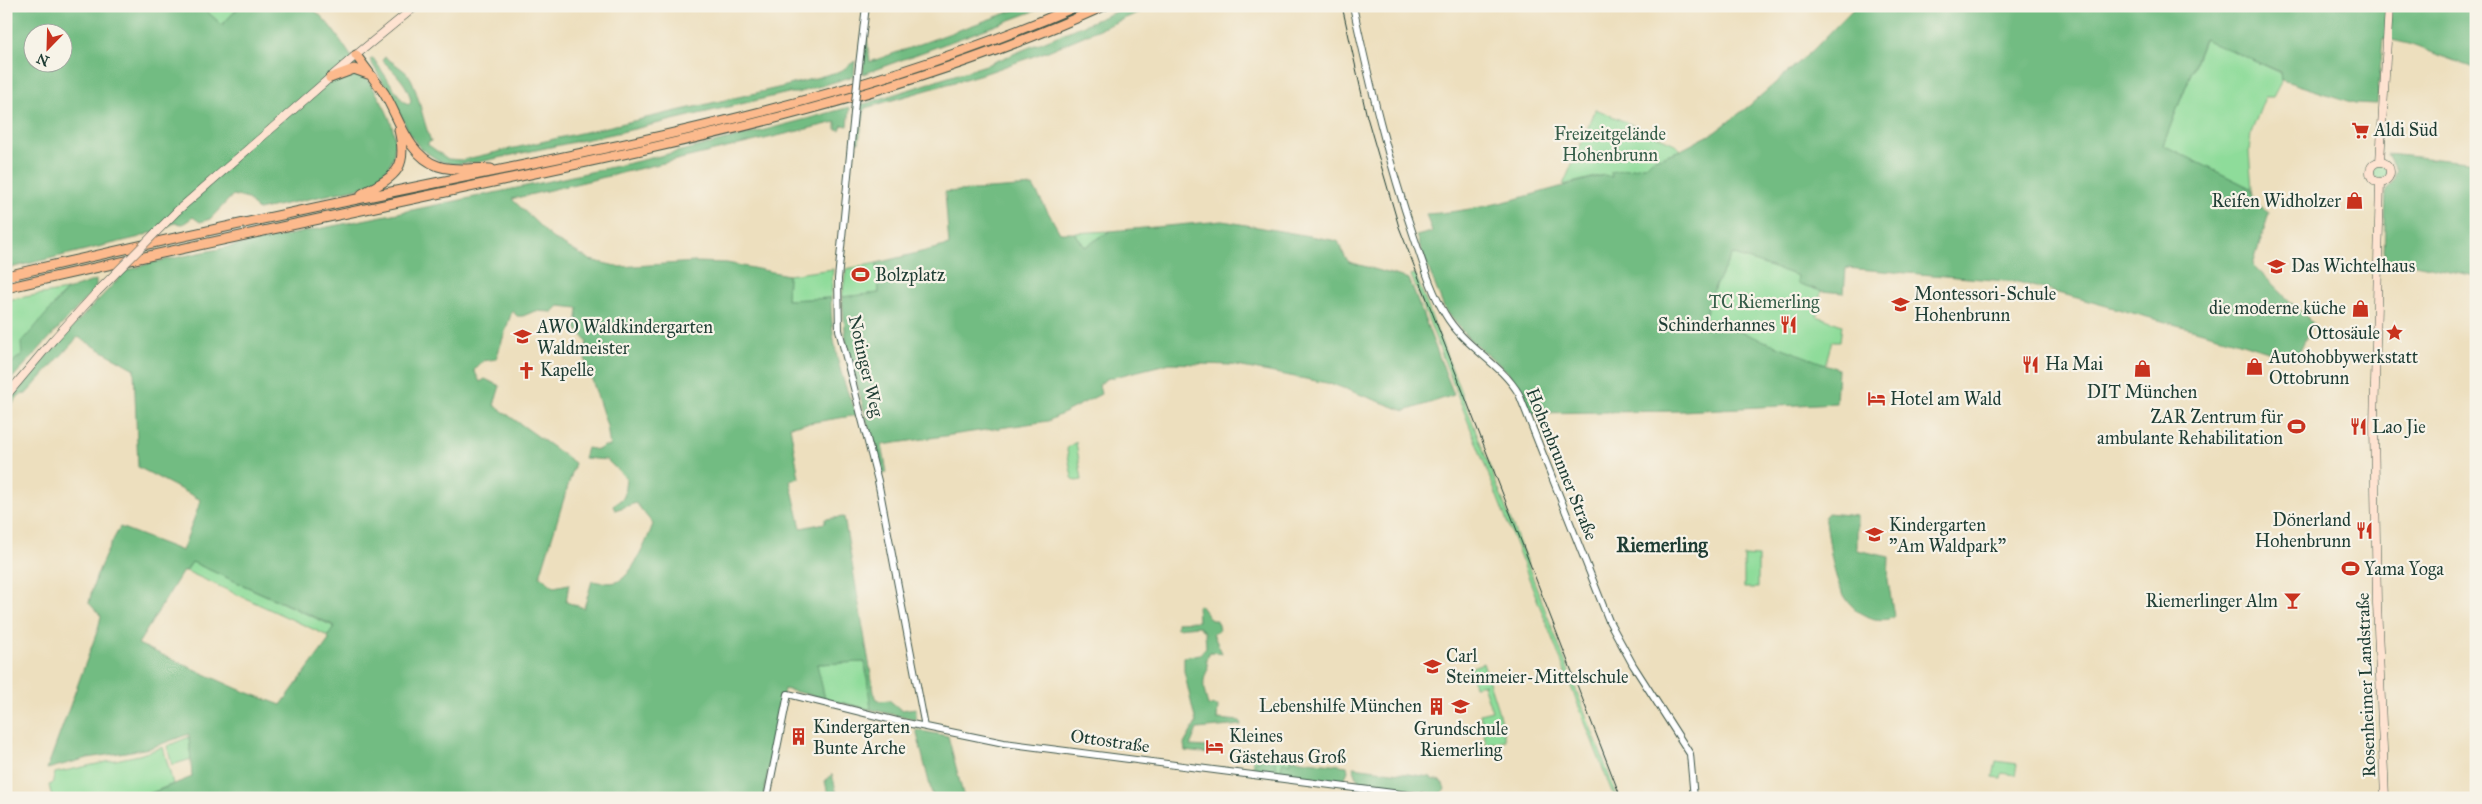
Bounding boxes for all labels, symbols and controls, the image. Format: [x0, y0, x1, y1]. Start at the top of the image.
north arrow [22, 22, 72, 72]
text: N [34, 49, 52, 70]
place label: Aldi Süd [2373, 119, 2438, 141]
supermarket icon: Aldi Süd [2350, 120, 2370, 140]
park label: Freizeitgelände Hohenbrunn [1554, 123, 1666, 166]
place label: Reifen Widholzer [2211, 190, 2341, 212]
shop icon: Reifen Widholzer [2345, 191, 2365, 211]
place label: Das Wichtelhaus [2291, 255, 2415, 277]
school or university icon: Das Wichtelhaus [2267, 256, 2287, 276]
place label: Bolzplatz [875, 264, 945, 286]
sports icon: Bolzplatz [851, 265, 871, 285]
place label: Montessori-Schule Hohenbrunn [1914, 283, 2056, 326]
park label: TC Riemerling [1709, 291, 1820, 314]
school or university icon: Montessori-Schule Hohenbrunn [1890, 294, 1910, 314]
place label: die moderne küche [2209, 297, 2346, 319]
shop icon: die moderne küche [2350, 298, 2370, 318]
street label: Notinger Weg [843, 313, 889, 420]
place label: Schinderhannes [1658, 314, 1775, 336]
restaurant icon: Schinderhannes [1779, 315, 1799, 335]
place label: AWO Waldkindergarten Waldmeister [536, 316, 713, 359]
place label: Ottosäule [2308, 322, 2380, 344]
place icon: Ottosäule [2384, 323, 2404, 343]
school or university icon: AWO Waldkindergarten Waldmeister [513, 327, 533, 347]
place label: Autohobbywerkstatt Ottobrunn [2268, 346, 2419, 389]
place label: Ha Mai [2045, 353, 2103, 375]
restaurant icon: Ha Mai [2021, 354, 2041, 374]
shop icon: Autohobbywerkstatt Ottobrunn [2245, 357, 2265, 377]
place label: Kapelle [540, 359, 594, 381]
shop icon: DIT München [2132, 359, 2152, 379]
church icon: Kapelle [516, 360, 536, 380]
place label: DIT München [2087, 381, 2197, 403]
street label: Hohenbrunner Straße [1521, 385, 1603, 543]
place label: Hotel am Wald [1890, 388, 2001, 410]
hotel icon: Hotel am Wald [1866, 389, 1886, 409]
place label: ZAR Zentrum für ambulante Rehabilitation [2097, 406, 2283, 449]
place label: Lao Jie [2372, 416, 2426, 439]
sports icon: ZAR Zentrum für ambulante Rehabilitation [2287, 417, 2307, 437]
restaurant icon: Lao Jie [2348, 417, 2368, 437]
place label: Dönerland Hohenbrunn [2255, 509, 2351, 552]
place label: Kindergarten "Am Waldpark" [1889, 514, 2006, 557]
restaurant icon: Dönerland Hohenbrunn [2355, 520, 2375, 540]
school or university icon: Kindergarten "Am Waldpark" [1865, 525, 1885, 545]
district label: Riemerling [1616, 533, 1708, 558]
place label: Yama Yoga [2364, 558, 2444, 581]
sports icon: Yama Yoga [2340, 559, 2360, 579]
place label: Riemerlinger Alm [2146, 590, 2278, 613]
bar icon: Riemerlinger Alm [2282, 591, 2302, 611]
street label: Rosenheimer Landstraße [2352, 592, 2380, 778]
place label: Carl Steinmeier-Mittelschule [1446, 645, 1628, 688]
school or university icon: Carl Steinmeier-Mittelschule [1422, 656, 1442, 676]
place label: Lebenshilfe München [1259, 695, 1422, 717]
building icon: Lebenshilfe München [1426, 696, 1446, 716]
school or university icon: Grundschule Riemerling [1451, 696, 1471, 716]
place label: Kindergarten Bunte Arche [813, 716, 910, 759]
place label: Grundschule Riemerling [1414, 718, 1508, 762]
street label: Ottostraße [1069, 725, 1151, 757]
place label: Kleines Gästehaus Groß [1229, 725, 1346, 768]
building icon: Kindergarten Bunte Arche [789, 727, 809, 747]
hotel icon: Kleines Gästehaus Groß [1205, 736, 1225, 756]

